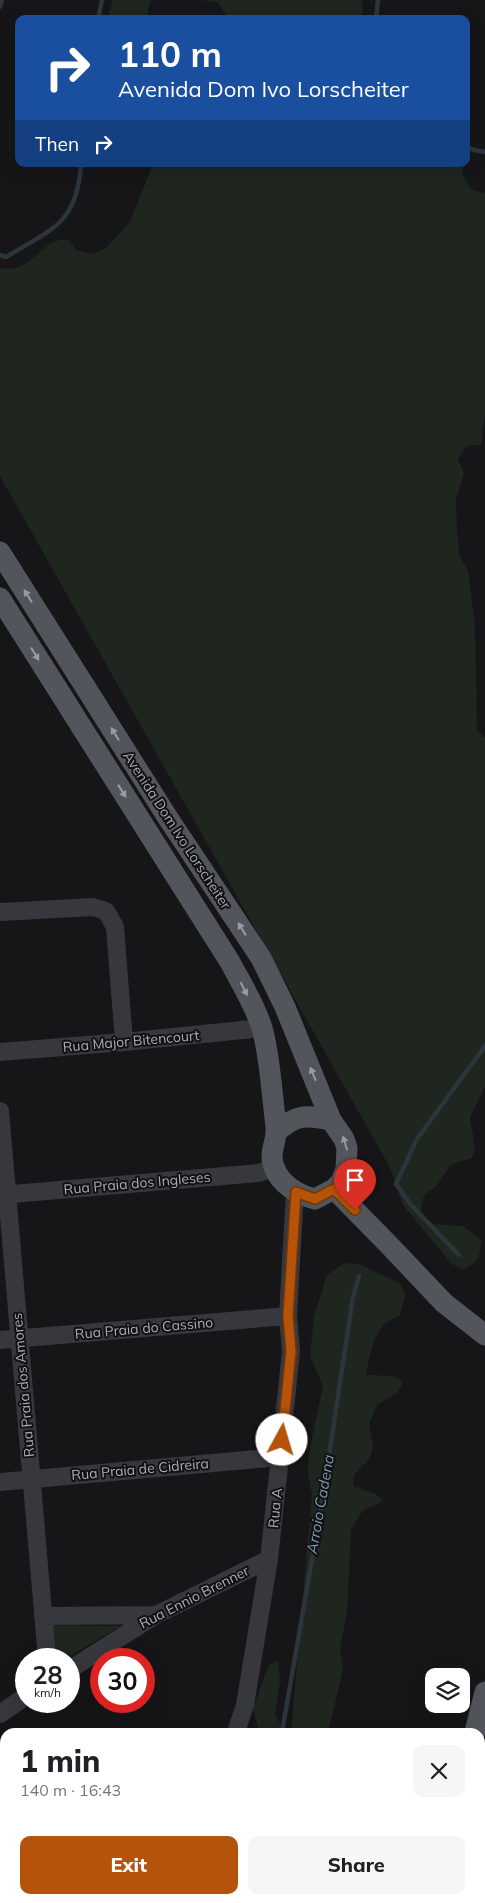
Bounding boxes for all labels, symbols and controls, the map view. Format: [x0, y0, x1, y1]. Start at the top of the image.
text: 110 m [118, 32, 222, 76]
icon: right [35, 35, 100, 100]
text: Avenida Dom Ivo Lorscheiter [118, 75, 409, 103]
icon: right [89, 130, 117, 158]
text: Then [35, 132, 79, 156]
one-way arrow [23, 590, 33, 603]
one-way arrow [31, 648, 40, 661]
one-way arrow [110, 727, 120, 740]
street label: Avenida Dom Ivo Lorscheiter [119, 748, 235, 913]
one-way arrow [118, 785, 127, 798]
one-way arrow [237, 922, 246, 935]
one-way arrow [240, 982, 248, 997]
street label: Rua Major Bitencourt [62, 1026, 200, 1056]
one-way arrow [309, 1066, 317, 1081]
one-way arrow [340, 1135, 348, 1150]
pin [334, 1159, 376, 1210]
icon: arrive [341, 1166, 369, 1194]
street label: Rua Praia dos Ingleses [63, 1168, 211, 1198]
street label: Rua Praia dos Amores [8, 1312, 38, 1458]
street label: Rua Praia do Cassino [74, 1313, 214, 1343]
position arrow [255, 1413, 307, 1465]
water label: Arroio Cadena [302, 1453, 338, 1556]
street label: Rua Praia de Cidreira [71, 1454, 209, 1484]
street label: Rua A [264, 1486, 286, 1529]
street label: Rua Ennio Brenner [136, 1561, 253, 1632]
speed limit sign: 30 [90, 1648, 155, 1713]
text: 28 [32, 1659, 63, 1690]
map controls [425, 1668, 470, 1713]
button: layers [425, 1668, 470, 1713]
text: km/h [34, 1685, 61, 1700]
text: 1 min [20, 1742, 100, 1780]
button: close [413, 1745, 465, 1797]
text: 140 m · 16:43 [20, 1780, 121, 1800]
button: Exit [20, 1836, 238, 1894]
button: Share [248, 1836, 465, 1894]

